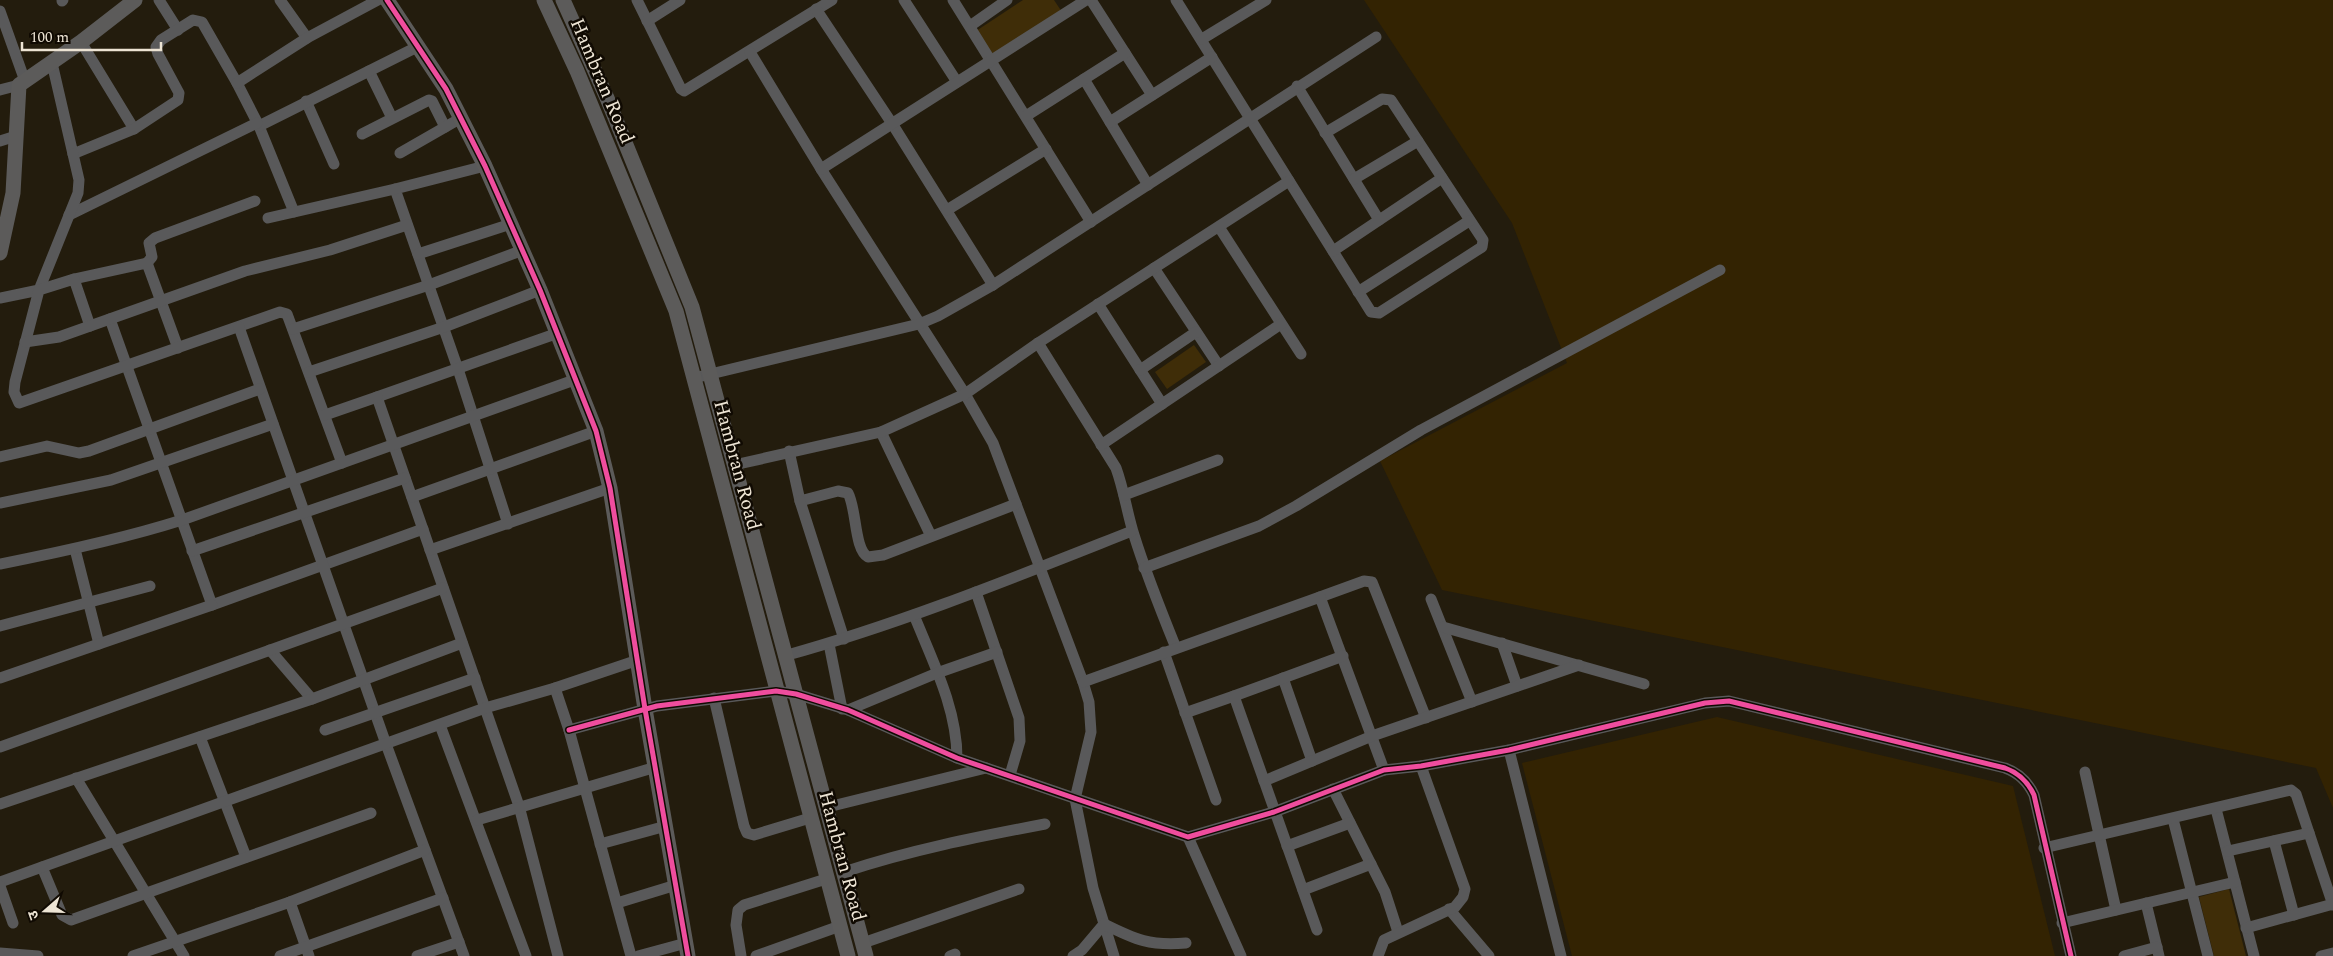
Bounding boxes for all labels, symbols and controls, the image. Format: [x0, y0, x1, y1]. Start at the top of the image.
street label: Hambran Road [562, 14, 642, 148]
scale bar [22, 20, 161, 52]
text: 100 m [30, 26, 69, 49]
street label: Hambran Road [705, 396, 769, 534]
street label: Hambran Road [810, 787, 874, 925]
north arrow [20, 886, 70, 936]
text: उ [22, 907, 45, 923]

